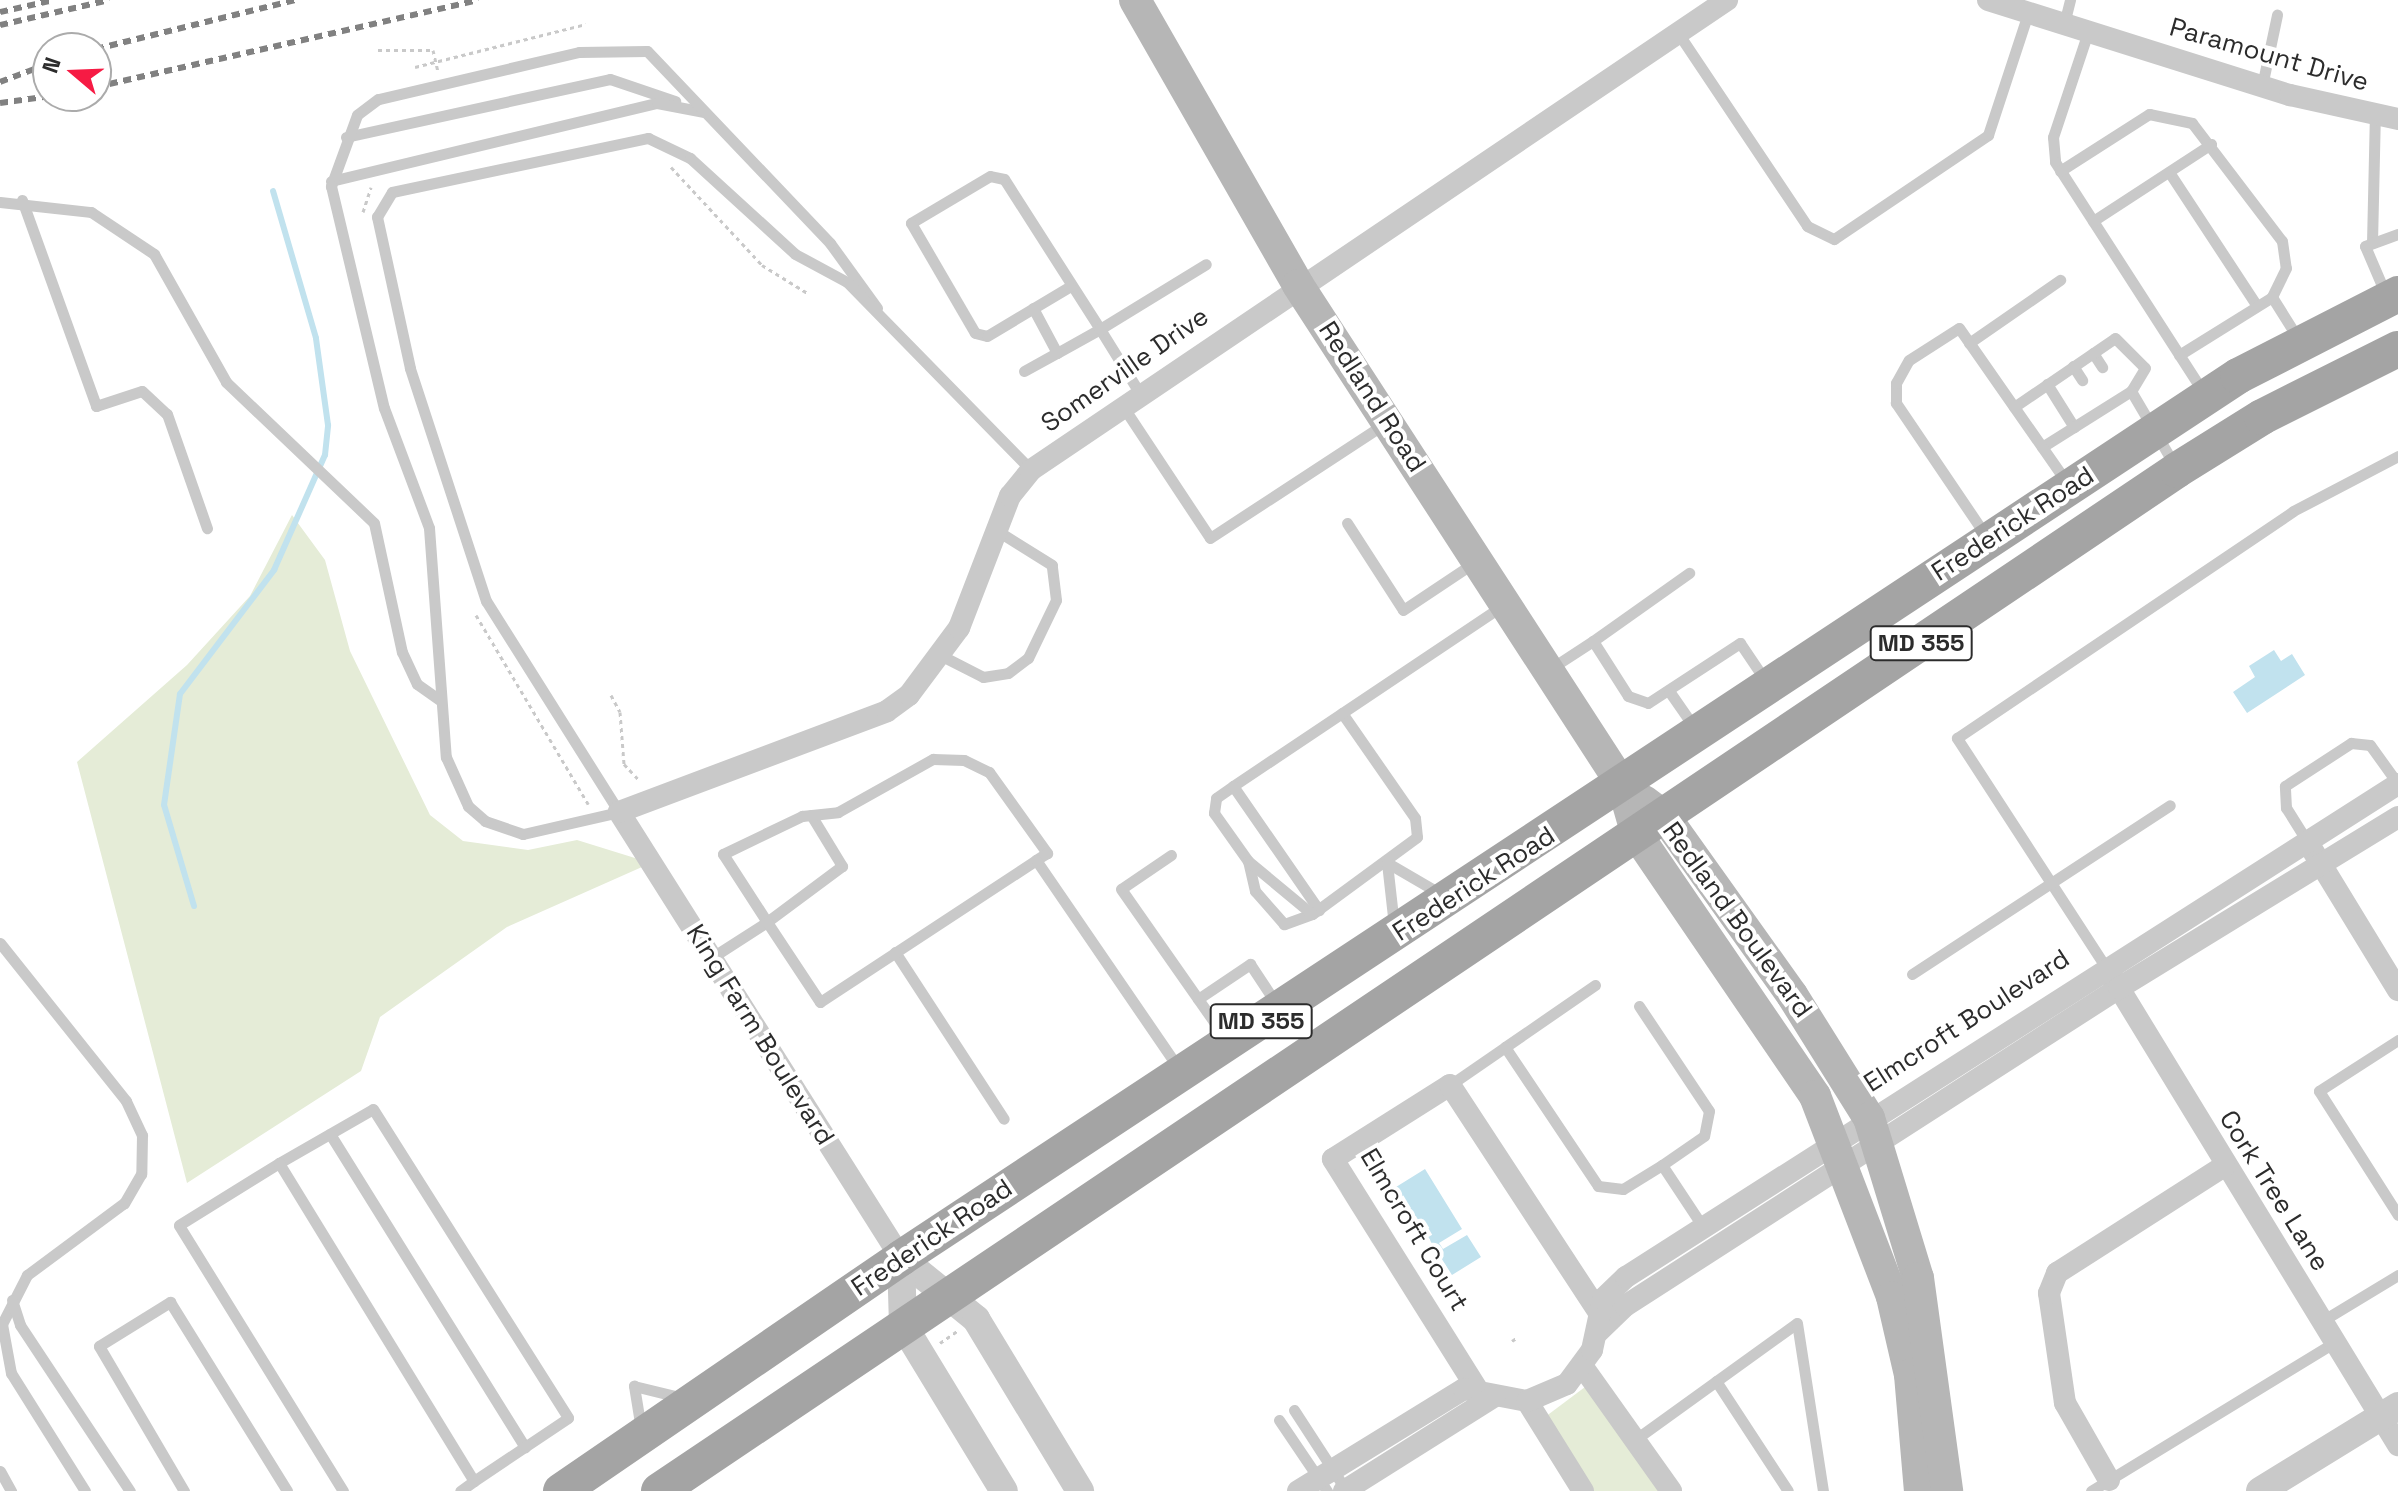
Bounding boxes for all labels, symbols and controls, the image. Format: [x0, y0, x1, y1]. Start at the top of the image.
street label: Paramount Drive [2166, 12, 2372, 98]
north arrow [32, 32, 112, 112]
text: N [36, 53, 67, 76]
street label: Somerville Drive [1035, 301, 1215, 439]
street label: Redland Road [1312, 316, 1432, 478]
street label: Frederick Road [1926, 460, 2100, 588]
road number: MD 355 [1869, 623, 1973, 663]
street label: Redland Boulevard [1656, 816, 1818, 1024]
street label: Frederick Road [1387, 820, 1561, 948]
street label: King Farm Boulevard [679, 919, 841, 1151]
street label: Elmcroft Boulevard [1858, 943, 2076, 1099]
road number: MD 355 [1209, 1001, 1313, 1041]
street label: Cork Tree Lane [2212, 1105, 2336, 1277]
street label: Elmcroft Court [1353, 1143, 1475, 1317]
street label: Frederick Road [846, 1173, 1018, 1303]

